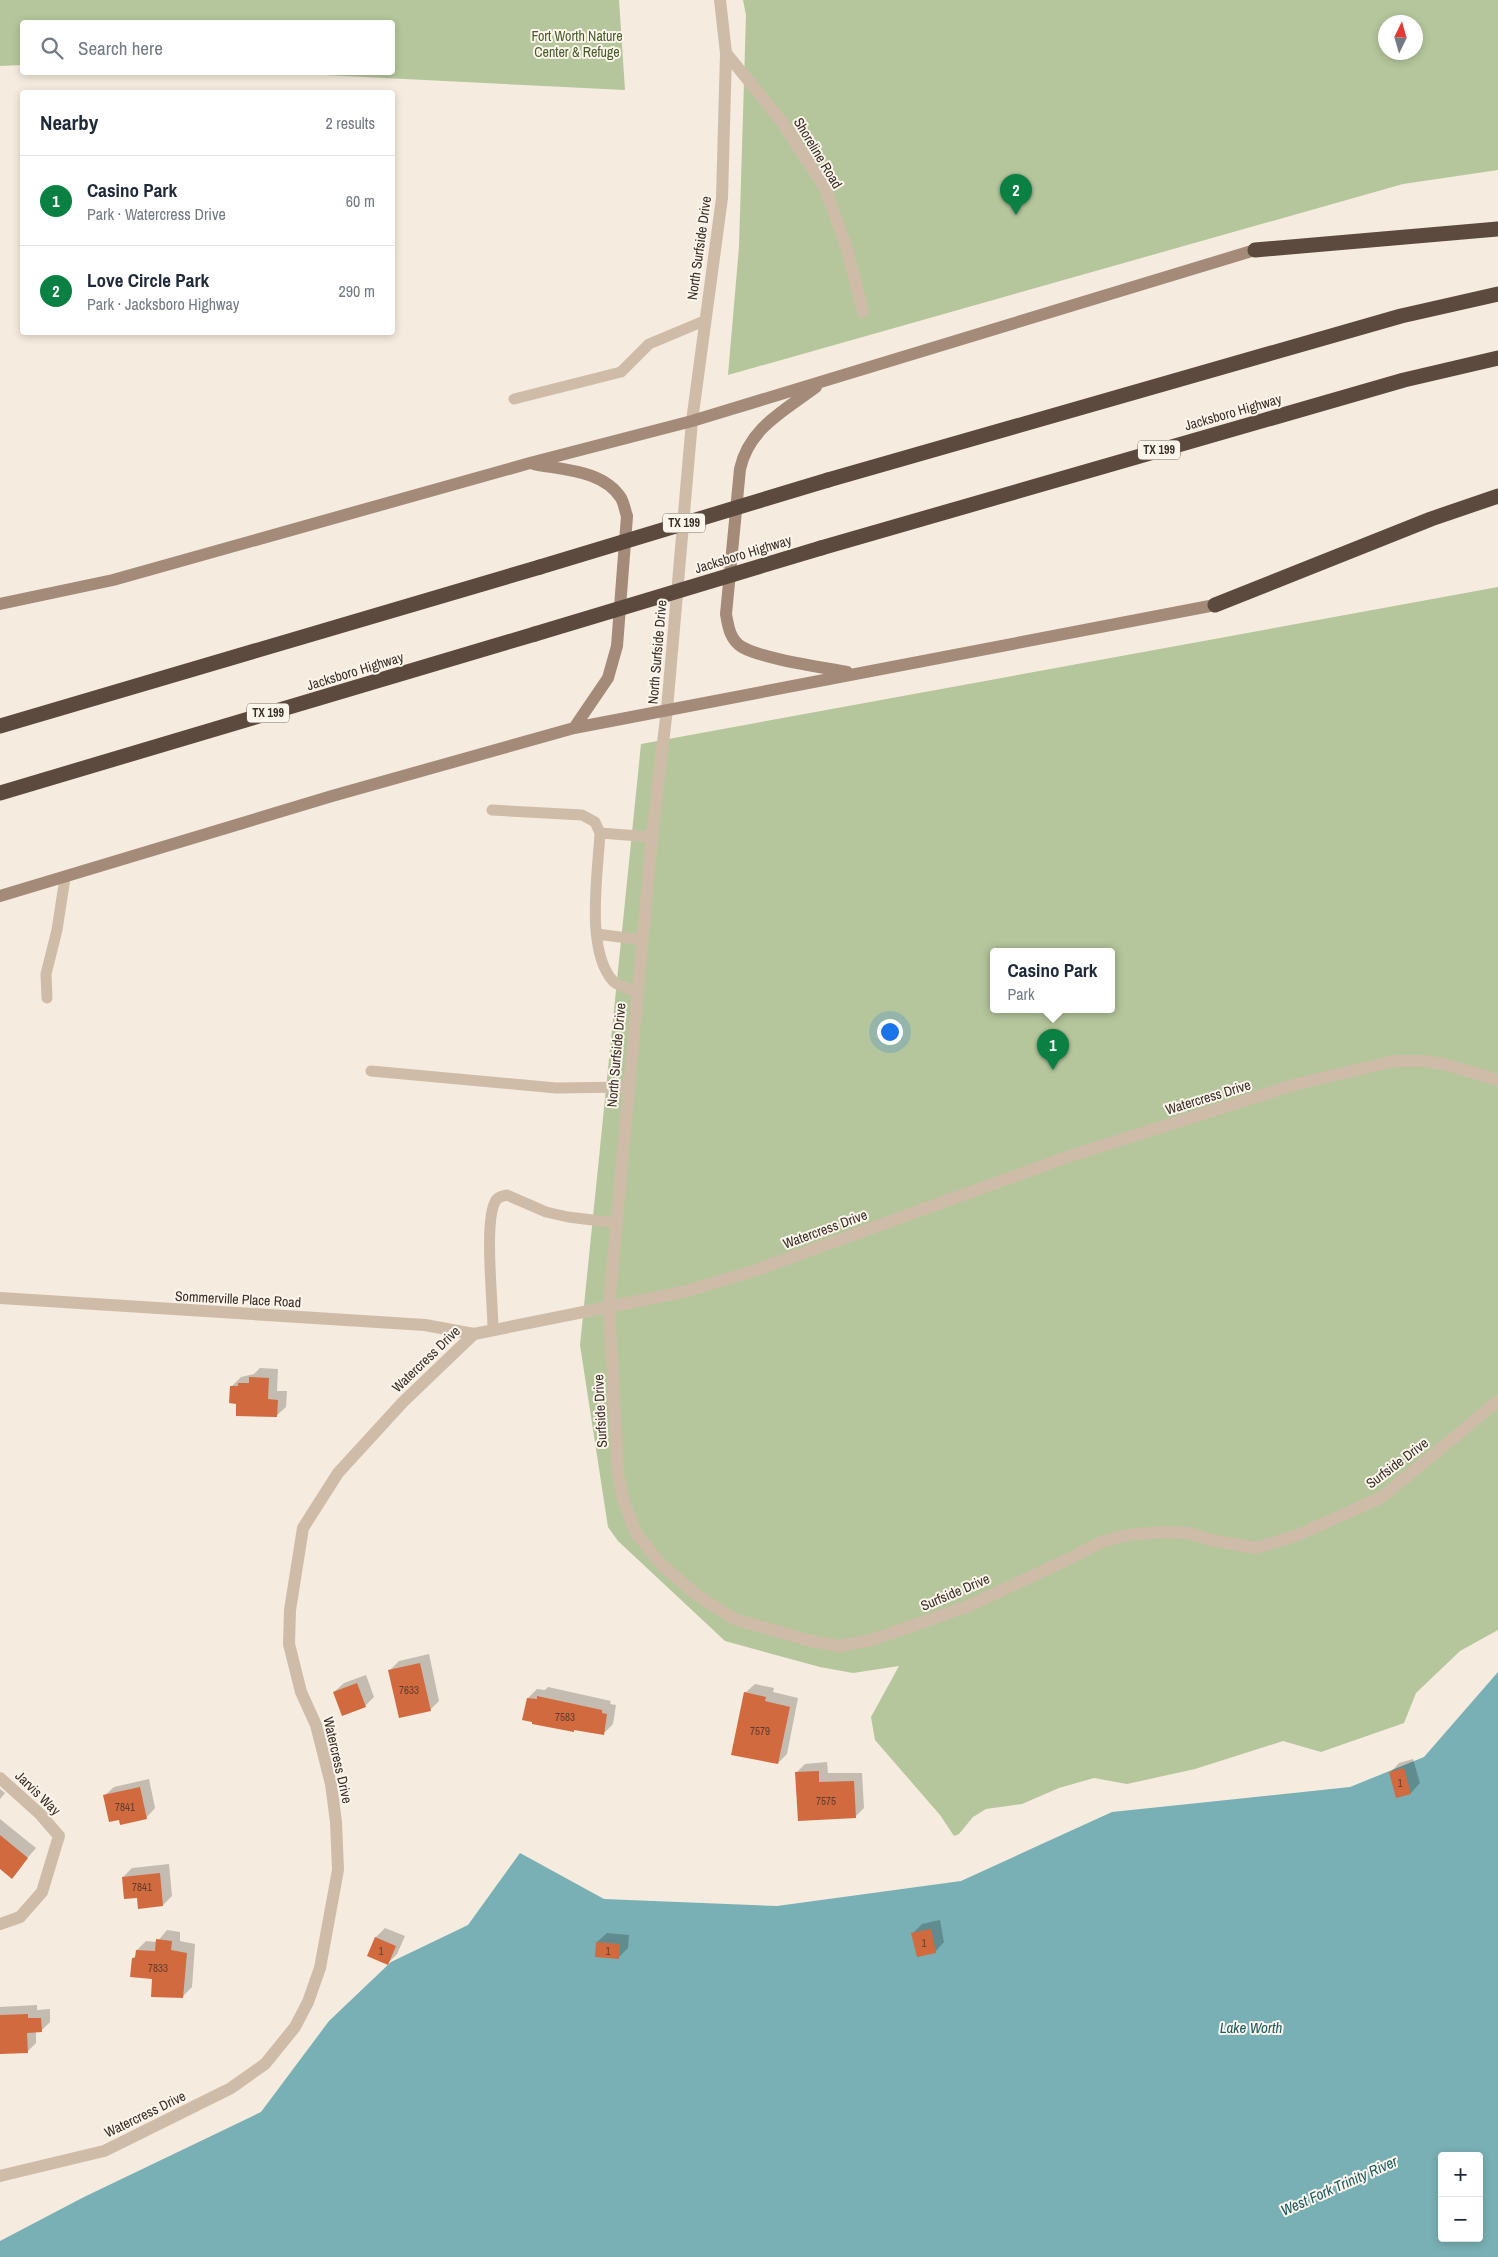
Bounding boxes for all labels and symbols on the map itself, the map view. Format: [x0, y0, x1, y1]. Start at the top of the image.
north arrow [1378, 15, 1423, 60]
park label: Fort Worth Nature Center & Refuge [531, 27, 623, 61]
street label: Shoreline Road [790, 114, 846, 192]
pin: 2 [1000, 174, 1032, 215]
street label: North Surfside Drive [683, 195, 715, 301]
street label: Jacksboro Highway [1182, 389, 1284, 434]
road number: TX 199 [1138, 440, 1180, 460]
road number: TX 199 [663, 514, 705, 532]
street label: Jacksboro Highway [692, 531, 794, 577]
street label: North Surfside Drive [643, 599, 671, 705]
street label: Jacksboro Highway [304, 648, 406, 694]
road number: TX 199 [247, 704, 289, 722]
street label: North Surfside Drive [602, 1002, 630, 1108]
your location [877, 1019, 903, 1045]
pin: 1 [1037, 1029, 1069, 1070]
street label: Watercress Drive [1163, 1075, 1253, 1119]
street label: Watercress Drive [780, 1205, 870, 1253]
street label: Sommerville Place Road [174, 1287, 302, 1311]
street label: Watercress Drive [388, 1322, 464, 1396]
street label: Surfside Drive [589, 1374, 611, 1448]
street label: Surfside Drive [1362, 1434, 1432, 1492]
street label: Surfside Drive [918, 1569, 992, 1615]
house number: 7633 [399, 1683, 419, 1697]
house number: 7583 [555, 1710, 575, 1724]
street label: Watercress Drive [319, 1715, 357, 1805]
house number: 7579 [750, 1724, 770, 1738]
street label: Jarvis Way [11, 1767, 65, 1819]
house number: 1 [1397, 1776, 1403, 1790]
house number: 7575 [816, 1794, 836, 1808]
house number: 7841 [115, 1800, 135, 1814]
house number: 7841 [132, 1880, 152, 1894]
house number: 1 [921, 1936, 927, 1950]
house number: 1 [378, 1944, 384, 1958]
house number: 1 [605, 1944, 611, 1958]
house number: 7833 [148, 1961, 168, 1975]
water label: Lake Worth [1220, 2017, 1282, 2038]
street label: Watercress Drive [101, 2087, 189, 2141]
water label: West Fork Trinity River [1277, 2150, 1401, 2221]

